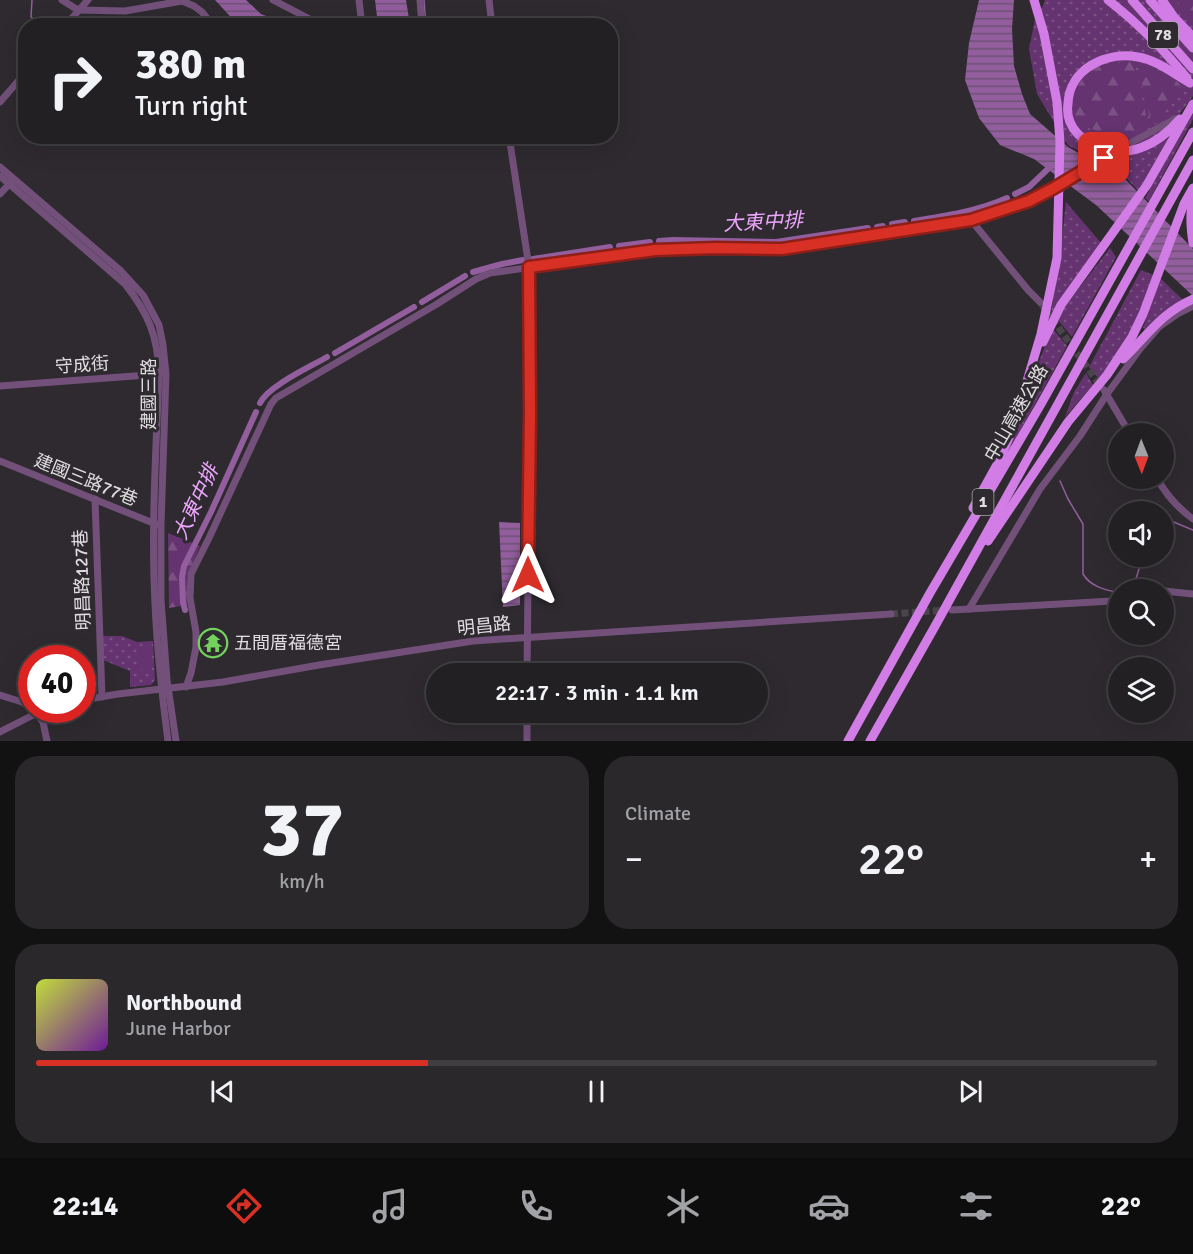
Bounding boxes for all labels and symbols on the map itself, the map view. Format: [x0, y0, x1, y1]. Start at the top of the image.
road number: 78 [1148, 22, 1178, 48]
pin [1078, 132, 1129, 183]
water label: 大東中排 [722, 207, 807, 237]
street label: 守成街 [54, 352, 110, 378]
street label: 建國三路 [138, 358, 160, 430]
street label: 中山高速公路 [979, 361, 1053, 465]
north arrow [1108, 423, 1174, 489]
street label: 建國三路77巷 [31, 449, 141, 511]
water label: 大東中排 [168, 458, 226, 544]
road number: 1 [972, 489, 994, 515]
street label: 明昌路127巷 [69, 529, 95, 631]
position arrow [496, 543, 560, 607]
street label: 明昌路 [456, 612, 512, 640]
temple icon: 五間厝福德宮 [197, 627, 229, 659]
place label: 五間厝福德宮 [234, 632, 342, 654]
speed limit sign: 40 [18, 645, 96, 723]

